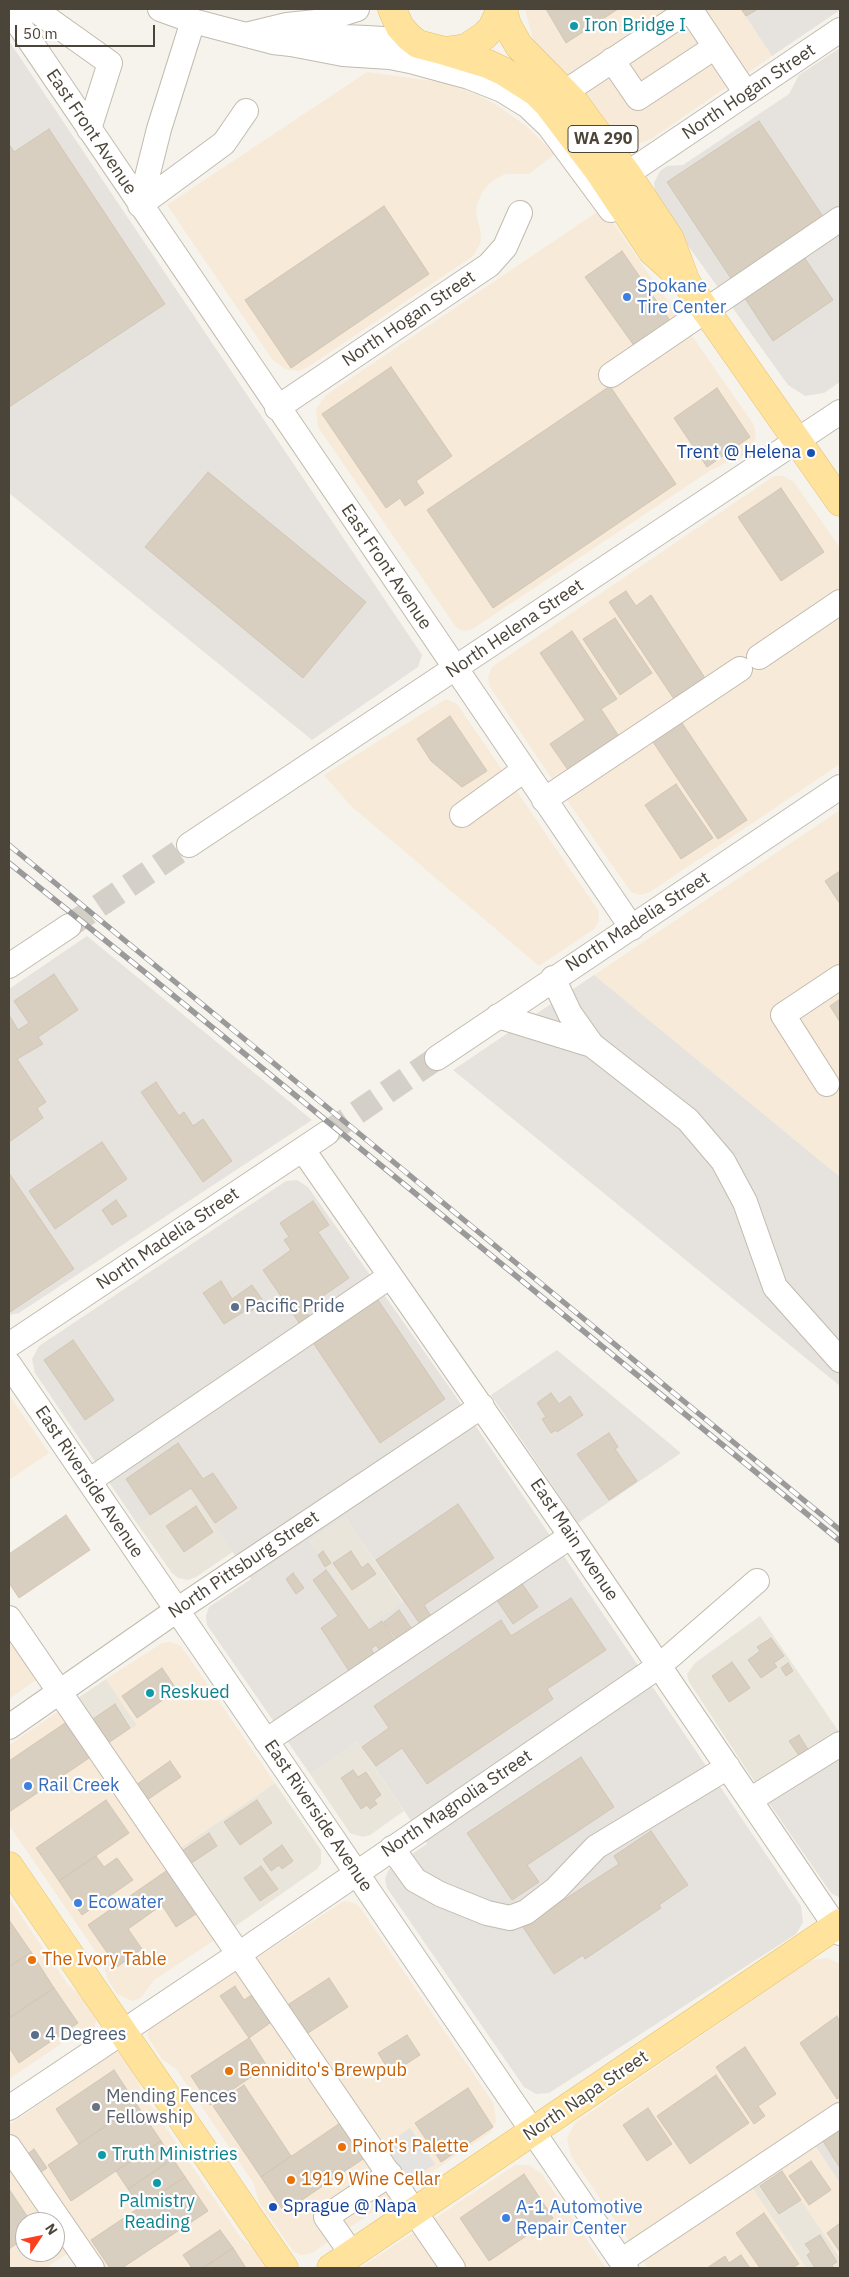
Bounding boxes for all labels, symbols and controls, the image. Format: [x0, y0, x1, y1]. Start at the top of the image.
scale bar [18, 15, 158, 47]
place label: Iron Bridge I [584, 15, 686, 37]
marker: Iron Bridge I [568, 20, 580, 32]
text: 50 m [23, 24, 58, 43]
street label: North Hogan Street [678, 39, 820, 145]
street label: East Front Avenue [41, 65, 141, 199]
road number: WA 290 [568, 126, 638, 152]
street label: North Hogan Street [338, 266, 480, 372]
place label: Spokane Tire Center [637, 276, 726, 318]
marker: Spokane Tire Center [621, 291, 633, 303]
place label: Trent @ Helena [677, 442, 801, 464]
marker: Trent @ Helena [805, 447, 817, 459]
street label: East Front Avenue [336, 500, 436, 634]
street label: North Helena Street [442, 575, 588, 683]
street label: North Madelia Street [562, 867, 714, 977]
street label: North Madelia Street [93, 1183, 243, 1295]
place label: Pacific Pride [245, 1296, 345, 1318]
marker: Pacific Pride [229, 1301, 241, 1313]
street label: East Riverside Avenue [30, 1402, 148, 1562]
street label: East Main Avenue [525, 1475, 623, 1605]
street label: North Pittsburg Street [165, 1507, 323, 1623]
place label: Reskued [160, 1682, 230, 1704]
marker: Reskued [144, 1687, 156, 1699]
street label: East Riverside Avenue [259, 1736, 377, 1896]
street label: North Magnolia Street [378, 1746, 536, 1862]
place label: Rail Creek [38, 1775, 120, 1797]
marker: Rail Creek [22, 1780, 34, 1792]
place label: Ecowater [88, 1892, 163, 1914]
marker: Ecowater [72, 1897, 84, 1909]
place label: The Ivory Table [42, 1949, 167, 1971]
marker: The Ivory Table [26, 1954, 38, 1966]
place label: 4 Degrees [45, 2024, 127, 2046]
marker: 4 Degrees [29, 2029, 41, 2041]
street label: North Napa Street [519, 2046, 653, 2146]
place label: Bennidito's Brewpub [239, 2060, 407, 2082]
marker: Bennidito's Brewpub [223, 2065, 235, 2077]
place label: Mending Fences Fellowship [106, 2086, 237, 2128]
marker: Mending Fences Fellowship [90, 2101, 102, 2113]
place label: Pinot's Palette [352, 2136, 469, 2158]
marker: Pinot's Palette [336, 2141, 348, 2153]
place label: Truth Ministries [112, 2144, 238, 2166]
marker: Truth Ministries [96, 2149, 108, 2161]
place label: 1919 Wine Cellar [301, 2169, 440, 2191]
marker: 1919 Wine Cellar [285, 2174, 297, 2186]
marker: Palmistry Reading [151, 2177, 163, 2189]
place label: Palmistry Reading [119, 2191, 195, 2234]
place label: Sprague @ Napa [283, 2196, 417, 2218]
place label: A-1 Automotive Repair Center [516, 2197, 643, 2240]
marker: Sprague @ Napa [267, 2201, 279, 2213]
north arrow [15, 2212, 65, 2262]
marker: A-1 Automotive Repair Center [500, 2212, 512, 2224]
text: N [41, 2220, 62, 2238]

